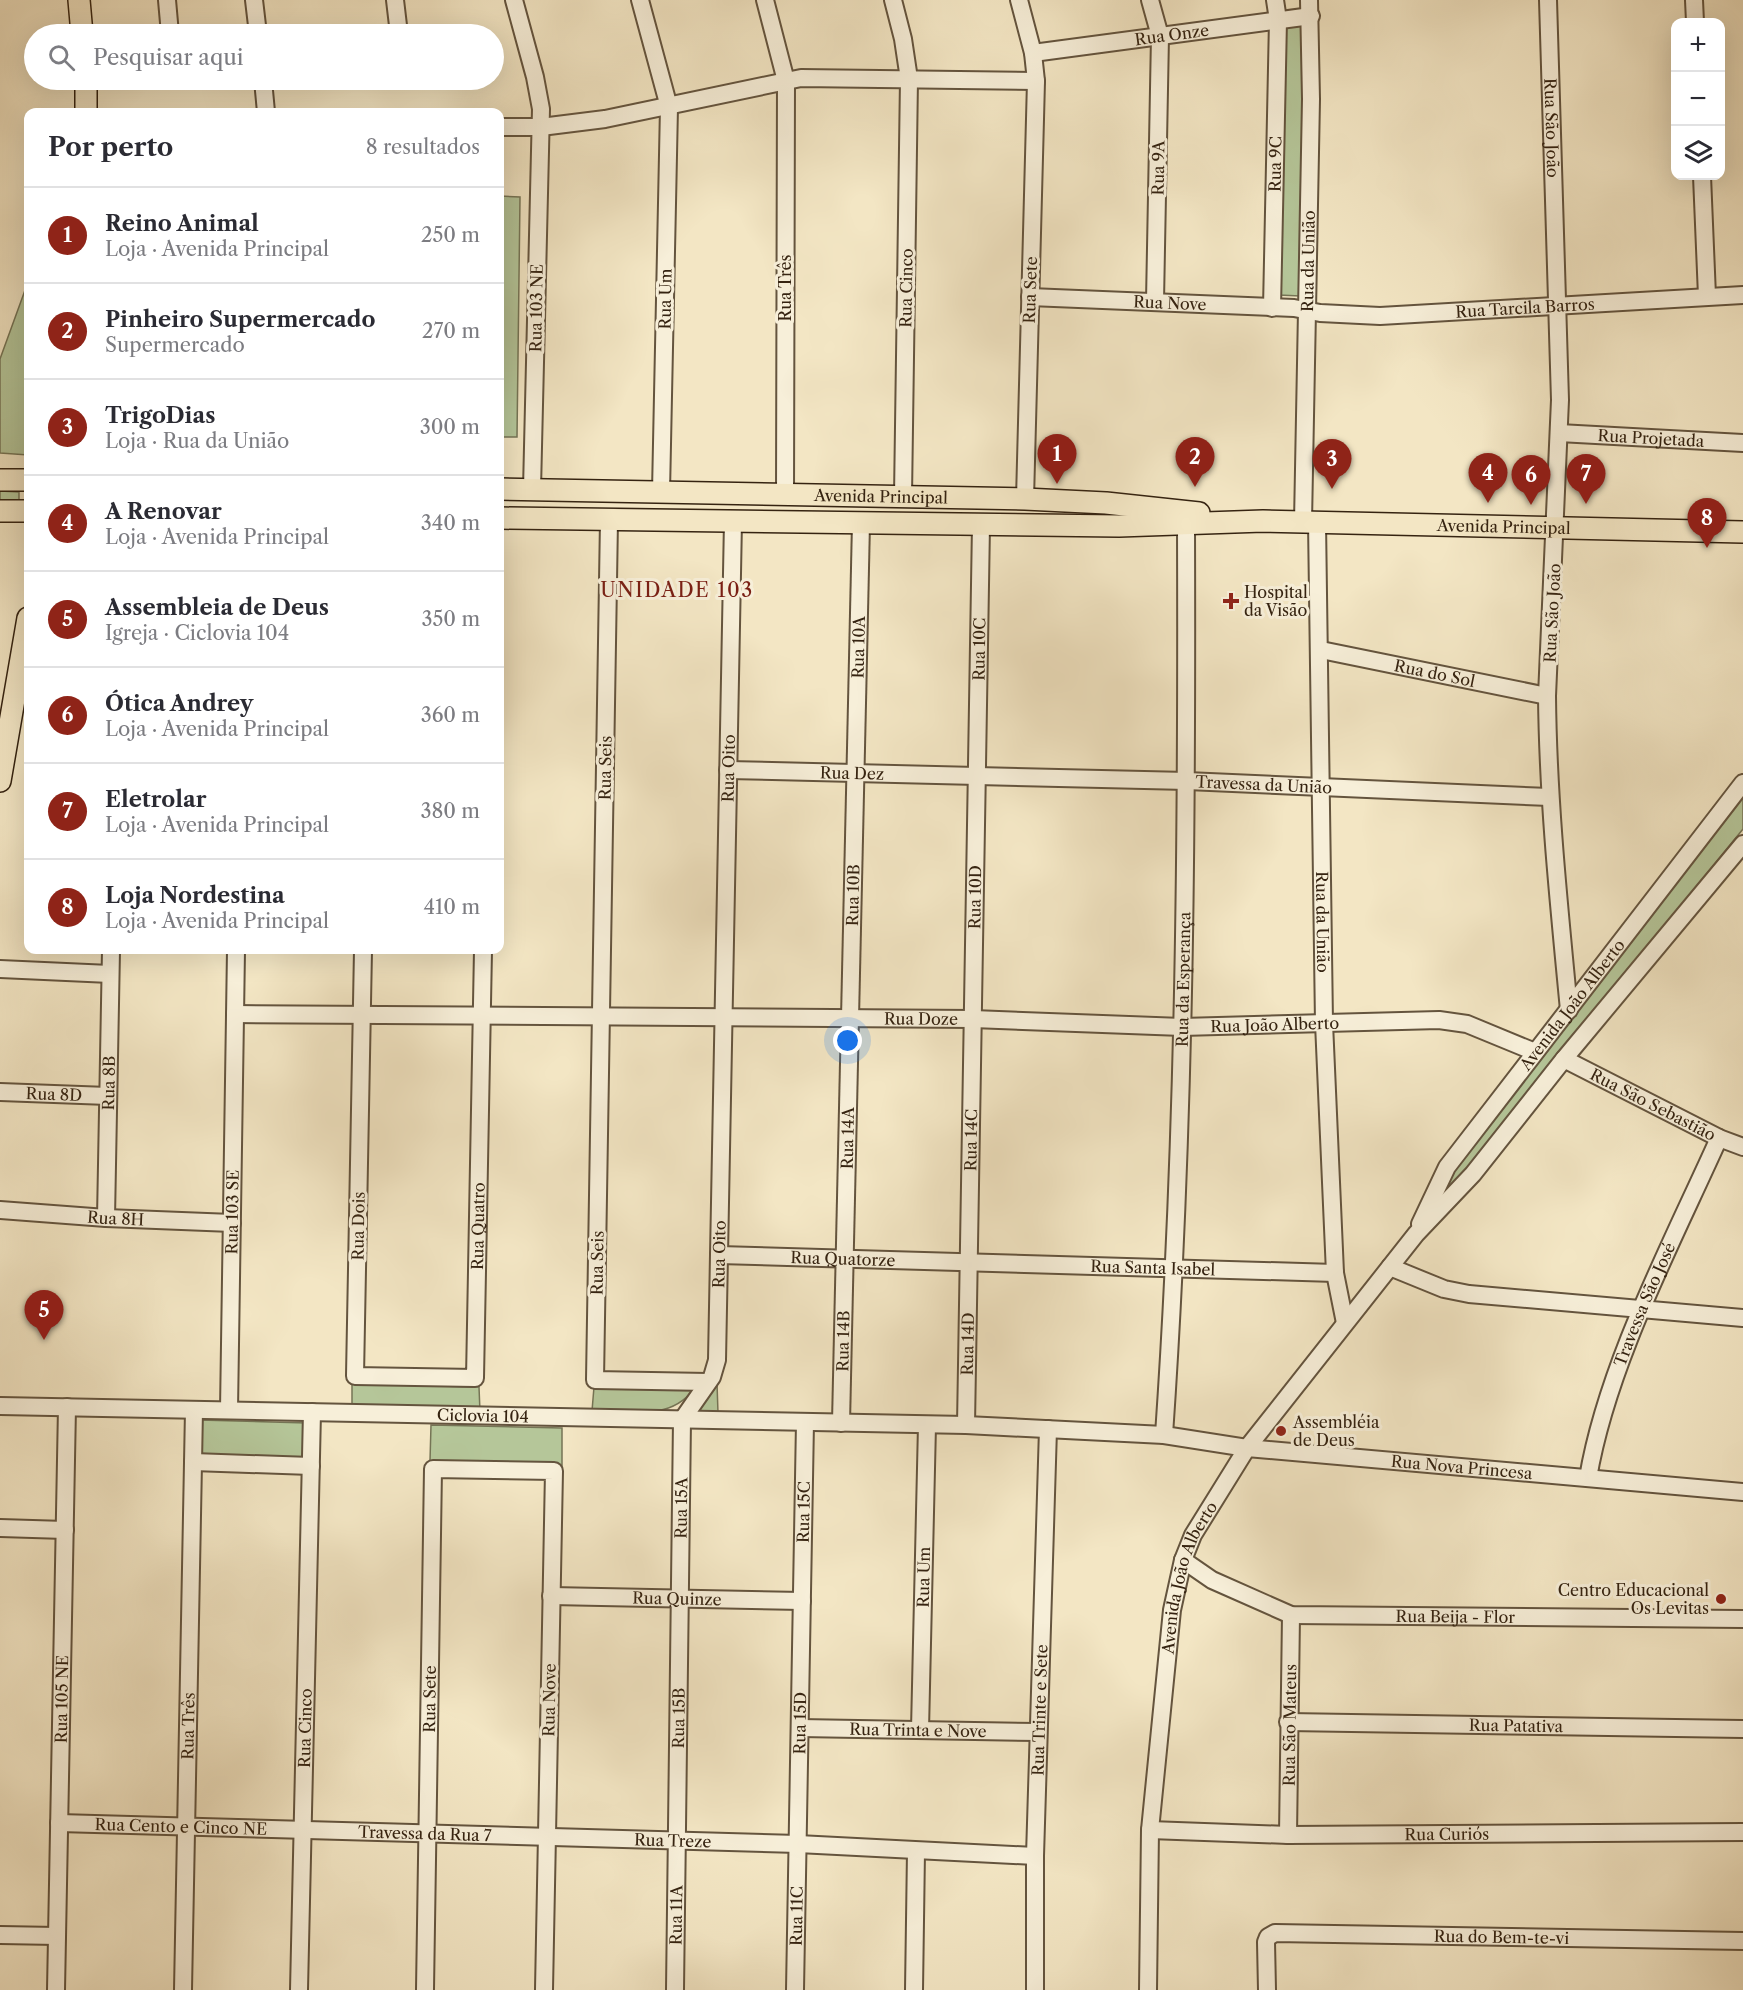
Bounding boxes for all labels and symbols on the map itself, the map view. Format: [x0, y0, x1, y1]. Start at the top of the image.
street label: Rua Onze [1133, 20, 1210, 49]
street label: Rua São João [1540, 78, 1563, 178]
street label: Rua 9C [1264, 136, 1286, 192]
street label: Rua 9A [1148, 139, 1168, 196]
street label: Rua da União [1297, 210, 1319, 312]
street label: Rua Cinco [895, 248, 917, 328]
street label: Rua Três [775, 254, 795, 322]
street label: Rua Sete [1019, 256, 1041, 324]
street label: Rua 103 NE [525, 264, 547, 352]
street label: Rua Um [654, 268, 676, 330]
street label: Rua Nove [1133, 291, 1207, 314]
street label: Rua Tarcila Barros [1455, 294, 1595, 322]
street label: Rua Projetada [1597, 425, 1705, 451]
pin: 1 [1038, 434, 1076, 484]
pin: 2 [1176, 438, 1214, 487]
pin: 3 [1312, 440, 1352, 489]
pin: 4 [1468, 454, 1508, 503]
pin: 7 [1566, 454, 1606, 504]
pin: 6 [1512, 456, 1550, 505]
street label: Avenida Principal [813, 485, 948, 508]
pin: 8 [1688, 498, 1726, 548]
street label: Avenida Principal [1436, 515, 1571, 538]
street label: Rua São João [1539, 563, 1565, 663]
district label: UNIDADE 103 [600, 578, 754, 602]
place label: Hospital da Visão [1244, 582, 1308, 620]
marker: Hospital da Visão [1222, 592, 1240, 610]
street label: Rua 10A [848, 615, 869, 679]
street label: Rua 10C [968, 617, 989, 681]
street label: Rua do Sol [1392, 655, 1477, 691]
street label: Rua Oito [718, 734, 739, 802]
street label: Rua Seis [594, 736, 616, 800]
street label: Rua Dez [820, 762, 884, 784]
street label: Travessa da União [1195, 771, 1333, 797]
street label: Rua 10B [842, 864, 863, 926]
street label: Rua 10D [964, 865, 985, 929]
street label: Rua da União [1312, 871, 1333, 973]
street label: Rua da Esperança [1172, 911, 1194, 1047]
street label: Avenida João Alberto [1515, 935, 1629, 1075]
street label: Rua Doze [884, 1008, 958, 1029]
street label: Rua João Alberto [1210, 1013, 1340, 1036]
your location [833, 1026, 862, 1055]
street label: Rua 8B [98, 1055, 119, 1111]
street label: Rua São Sebastião [1587, 1064, 1719, 1145]
street label: Rua 8D [25, 1083, 83, 1105]
street label: Rua 14A [837, 1106, 858, 1169]
street label: Rua 14C [960, 1109, 981, 1171]
street label: Rua 103 SE [221, 1170, 243, 1255]
street label: Rua Quatro [467, 1182, 489, 1270]
street label: Rua Dois [347, 1191, 369, 1261]
street label: Rua 8H [86, 1207, 145, 1230]
street label: Rua Oito [708, 1220, 730, 1288]
street label: Rua Seis [586, 1231, 608, 1295]
street label: Travessa São José [1610, 1239, 1679, 1369]
street label: Rua Quatorze [790, 1247, 896, 1270]
street label: Rua Santa Isabel [1090, 1256, 1216, 1280]
pin: 5 [24, 1290, 63, 1340]
street label: Rua 14B [832, 1310, 853, 1372]
street label: Rua 14D [957, 1312, 978, 1376]
street label: Ciclovia 104 [437, 1405, 529, 1426]
place label: Assembléia de Deus [1292, 1412, 1380, 1450]
marker: Assembléia de Deus [1274, 1424, 1288, 1438]
street label: Rua Nova Princesa [1390, 1451, 1534, 1483]
street label: Rua 15A [671, 1476, 691, 1539]
street label: Rua 15C [793, 1481, 814, 1543]
street label: Avenida João Alberto [1158, 1498, 1221, 1656]
street label: Rua Um [913, 1546, 934, 1608]
place label: Centro Educacional Os Levitas [1558, 1580, 1709, 1618]
street label: Rua Quinze [632, 1588, 722, 1609]
marker: Centro Educacional Os Levitas [1714, 1592, 1728, 1606]
street label: Rua Beija - Flor [1396, 1606, 1515, 1627]
street label: Rua Trinte e Sete [1027, 1644, 1051, 1776]
street label: Rua 105 NE [51, 1655, 72, 1743]
street label: Rua Nove [538, 1663, 560, 1737]
street label: Rua São Mateus [1279, 1664, 1300, 1786]
street label: Rua Sete [419, 1665, 440, 1733]
street label: Rua Cinco [294, 1688, 316, 1768]
street label: Rua 15B [668, 1688, 689, 1748]
street label: Rua Três [177, 1692, 199, 1760]
street label: Rua 15D [789, 1692, 810, 1754]
street label: Rua Patativa [1469, 1715, 1564, 1736]
street label: Rua Trinta e Nove [849, 1719, 987, 1741]
street label: Rua Cento e Cinco NE [95, 1814, 267, 1839]
street label: Travessa da Rua 7 [358, 1822, 492, 1845]
street label: Rua Curiós [1404, 1824, 1489, 1844]
street label: Rua Treze [634, 1829, 712, 1852]
street label: Rua 11A [666, 1884, 686, 1945]
street label: Rua 11C [786, 1886, 807, 1946]
street label: Rua do Bem-te-vi [1434, 1926, 1569, 1948]

